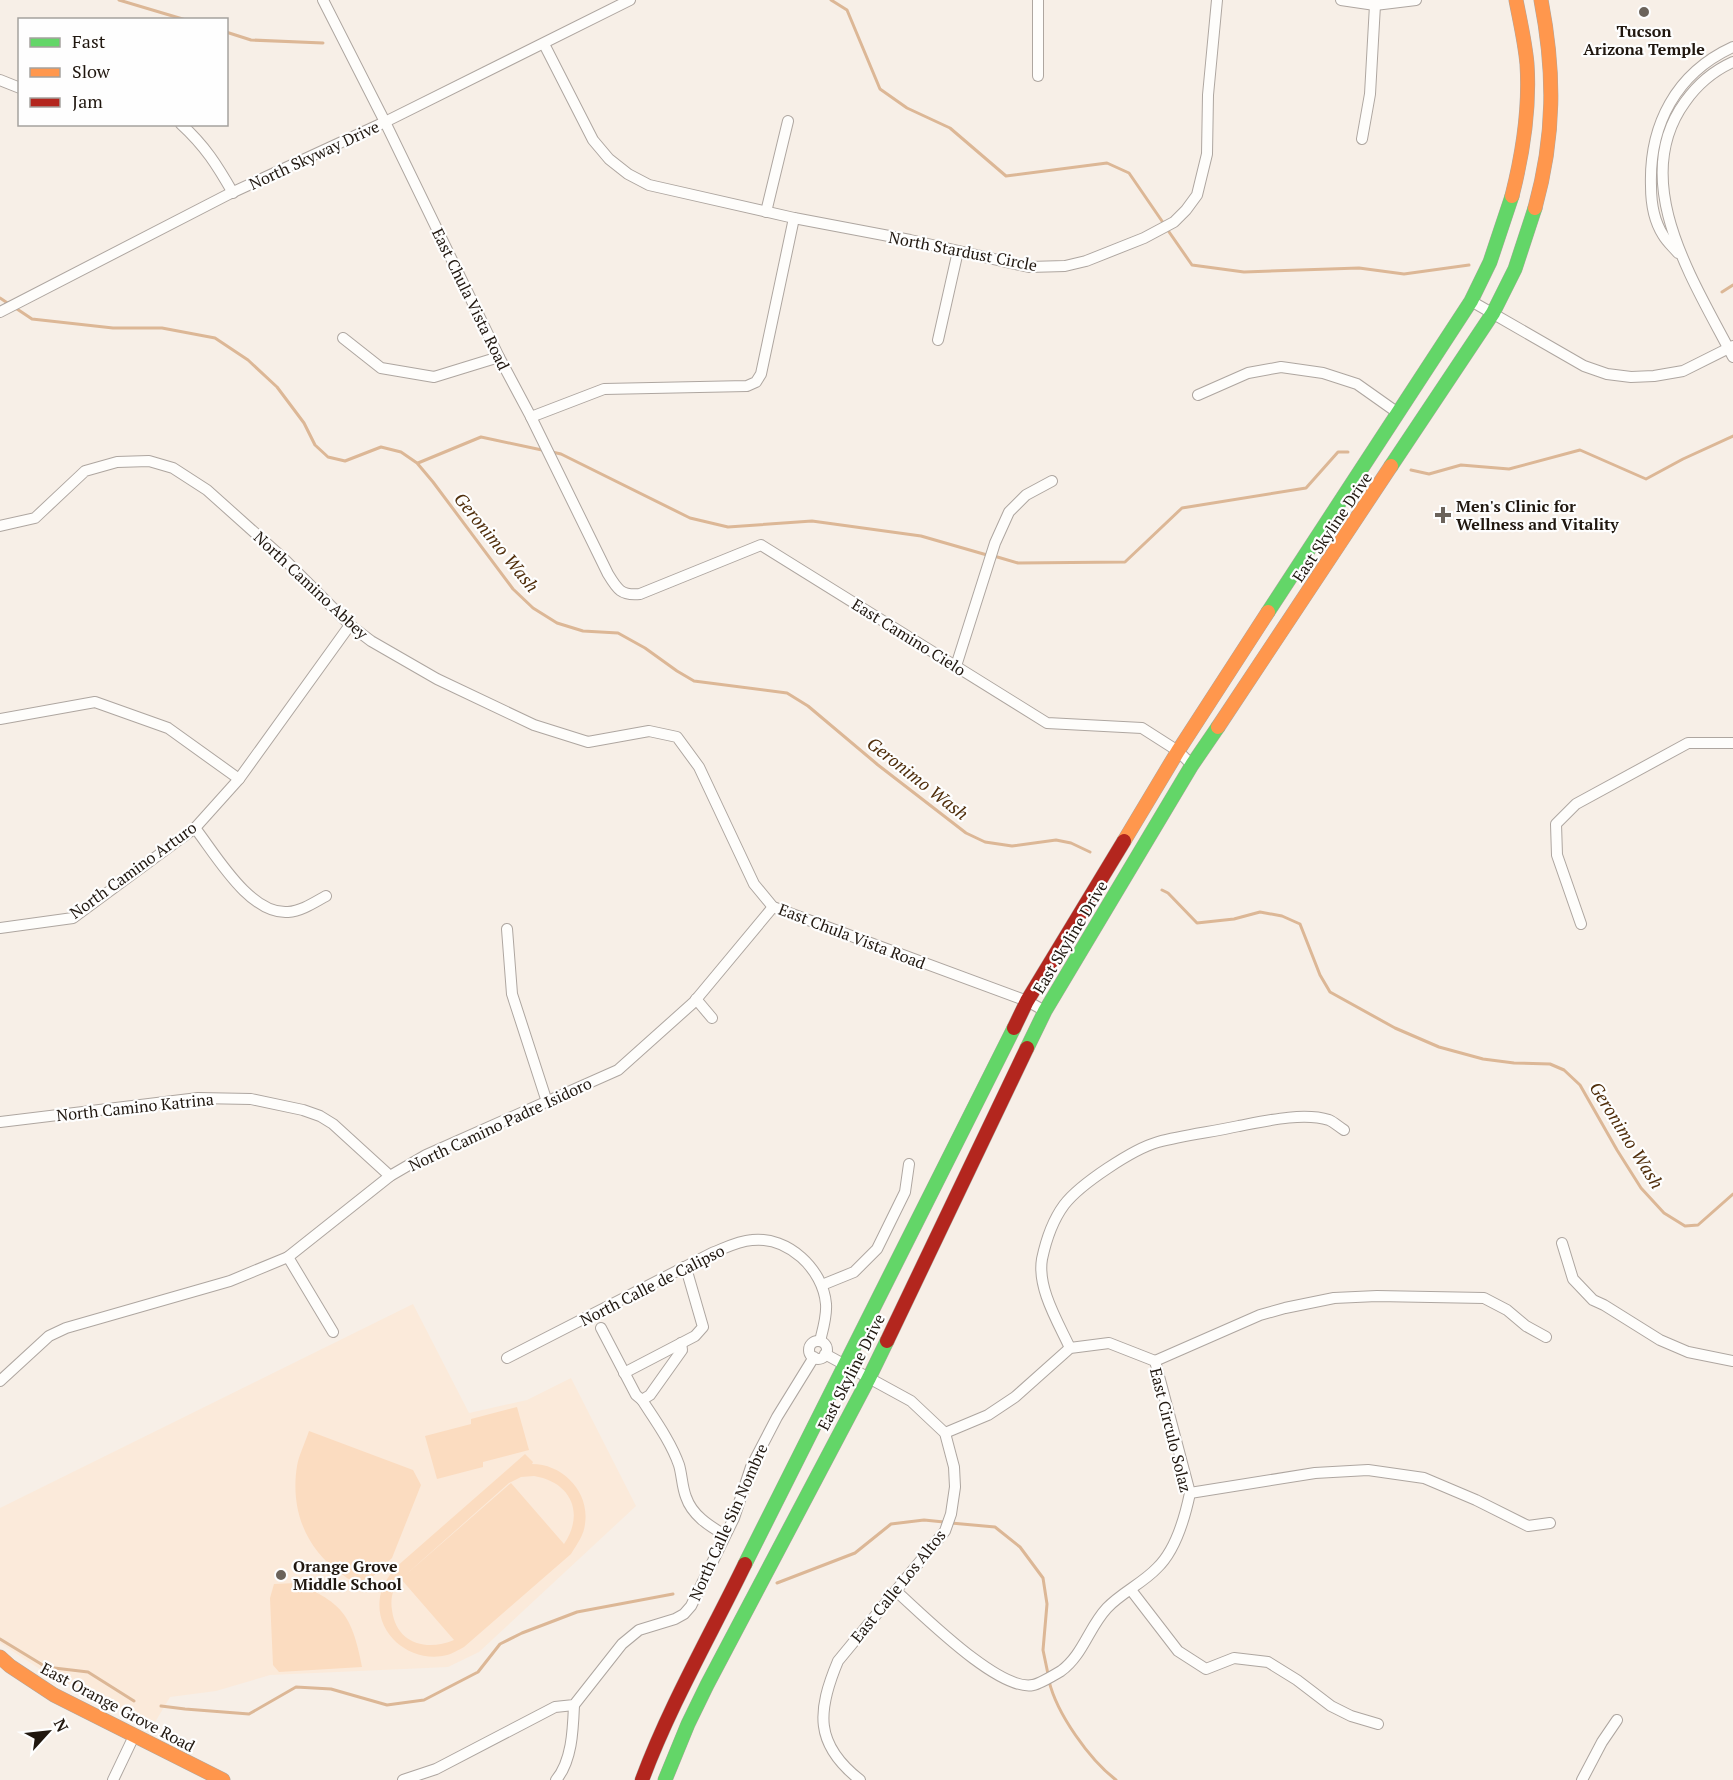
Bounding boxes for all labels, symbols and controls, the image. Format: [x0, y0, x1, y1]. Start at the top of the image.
marker: Tucson Arizona Temple [1637, 5, 1651, 19]
legend [18, 18, 228, 126]
place label: Tucson Arizona Temple [1583, 20, 1705, 60]
text: Fast [72, 29, 106, 53]
text: Slow [72, 59, 111, 83]
text: Jam [72, 89, 103, 113]
street label: North Skyway Drive [245, 115, 383, 195]
street label: East Chula Vista Road [427, 224, 515, 374]
street label: North Stardust Circle [887, 226, 1039, 276]
street label: East Skyline Drive [1287, 468, 1377, 586]
water label: Geronimo Wash [449, 487, 545, 597]
place label: Men's Clinic for Wellness and Vitality [1456, 495, 1619, 535]
marker: Men's Clinic for Wellness and Vitality [1434, 506, 1452, 524]
street label: North Camino Abbey [249, 526, 374, 645]
street label: East Camino Cielo [848, 593, 970, 681]
water label: Geronimo Wash [862, 731, 974, 825]
street label: North Camino Arturo [65, 816, 201, 924]
street label: East Skyline Drive [1028, 876, 1112, 998]
street label: East Chula Vista Road [775, 898, 929, 974]
street label: North Camino Padre Isidoro [405, 1072, 595, 1176]
water label: Geronimo Wash [1584, 1077, 1670, 1193]
street label: North Camino Katrina [55, 1088, 215, 1126]
street label: North Calle de Calipso [576, 1239, 728, 1331]
street label: East Skyline Drive [812, 1310, 890, 1434]
street label: East Circulo Solaz [1145, 1365, 1197, 1495]
street label: North Calle Sin Nombre [683, 1440, 773, 1604]
street label: East Calle Los Altos [845, 1525, 951, 1647]
place label: Orange Grove Middle School [293, 1555, 402, 1595]
marker: Orange Grove Middle School [274, 1568, 288, 1582]
street label: East Orange Grove Road [37, 1657, 199, 1757]
north arrow [18, 1702, 78, 1762]
text: N [49, 1715, 74, 1736]

